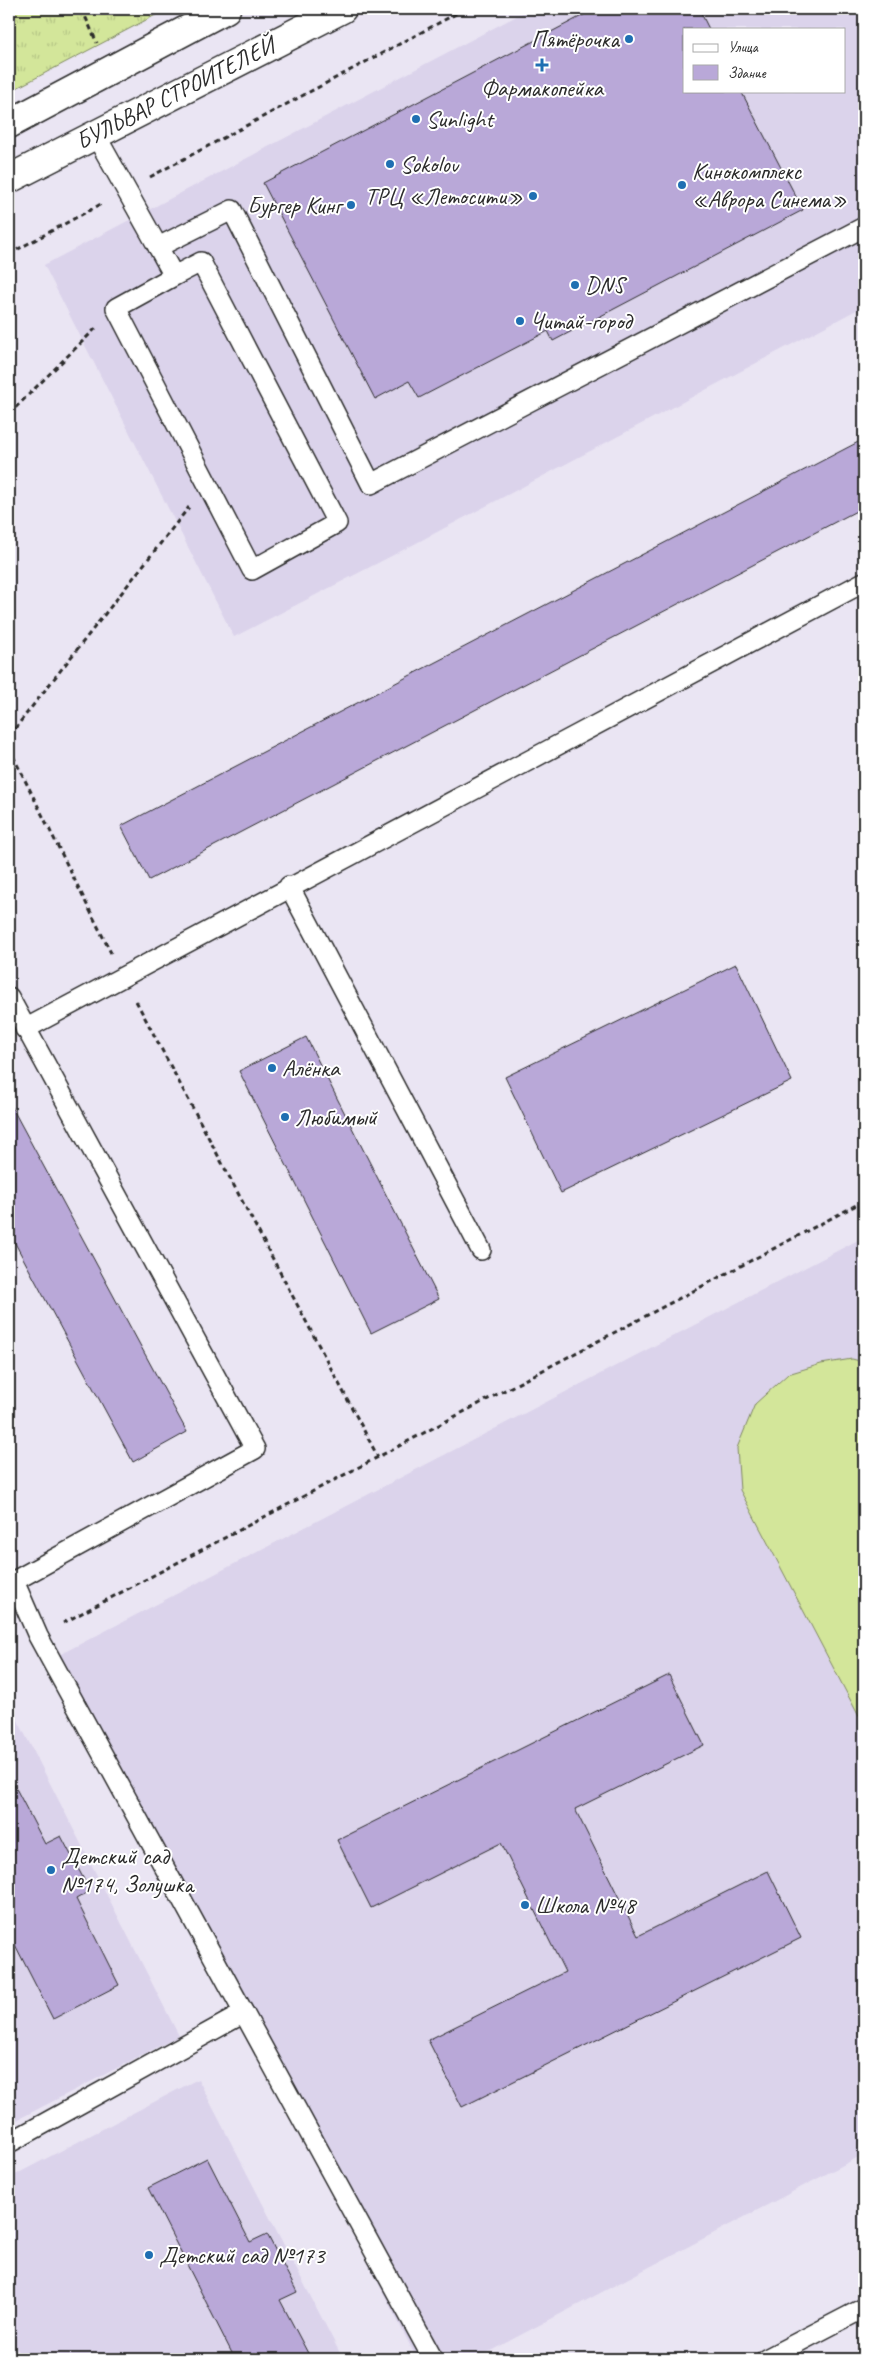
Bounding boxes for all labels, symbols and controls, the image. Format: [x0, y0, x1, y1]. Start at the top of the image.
place label: Пятёрочка [531, 24, 620, 54]
street label: БУЛЬВАР СТРОИТЕЛЕЙ [71, 28, 283, 156]
legend [683, 28, 846, 92]
marker: Пятёрочка [623, 33, 635, 45]
text: Улица [728, 38, 759, 57]
marker: Фармакопейка [536, 59, 548, 71]
text: Здание [728, 64, 767, 83]
place label: Фармакопейка [481, 73, 604, 103]
place label: Sunlight [426, 104, 495, 134]
marker: Sunlight [410, 113, 422, 125]
place label: Sokolov [400, 149, 460, 179]
place label: Кинокомплекс «Аврора Синема» [692, 156, 847, 214]
marker: Sokolov [384, 158, 396, 170]
marker: Кинокомплекс «Аврора Синема» [676, 179, 688, 191]
place label: ТРЦ «Летосити» [365, 181, 523, 211]
place label: Бургер Кинг [247, 190, 344, 220]
marker: ТРЦ «Летосити» [527, 190, 539, 202]
marker: Бургер Кинг [345, 199, 357, 211]
place label: DNS [585, 270, 627, 300]
marker: DNS [569, 279, 581, 291]
place label: Читай-город [530, 306, 634, 336]
marker: Читай-город [514, 315, 526, 327]
place label: Алёнка [282, 1053, 341, 1083]
marker: Алёнка [266, 1062, 278, 1074]
place label: Любимый [295, 1102, 379, 1132]
marker: Любимый [279, 1111, 291, 1123]
place label: Детский сад №174, Золушка [61, 1841, 195, 1899]
marker: Детский сад №174, Золушка [45, 1864, 57, 1876]
place label: Школа №48 [535, 1890, 637, 1920]
marker: Школа №48 [519, 1899, 531, 1911]
place label: Детский сад №173 [159, 2240, 327, 2270]
marker: Детский сад №173 [143, 2249, 155, 2261]

